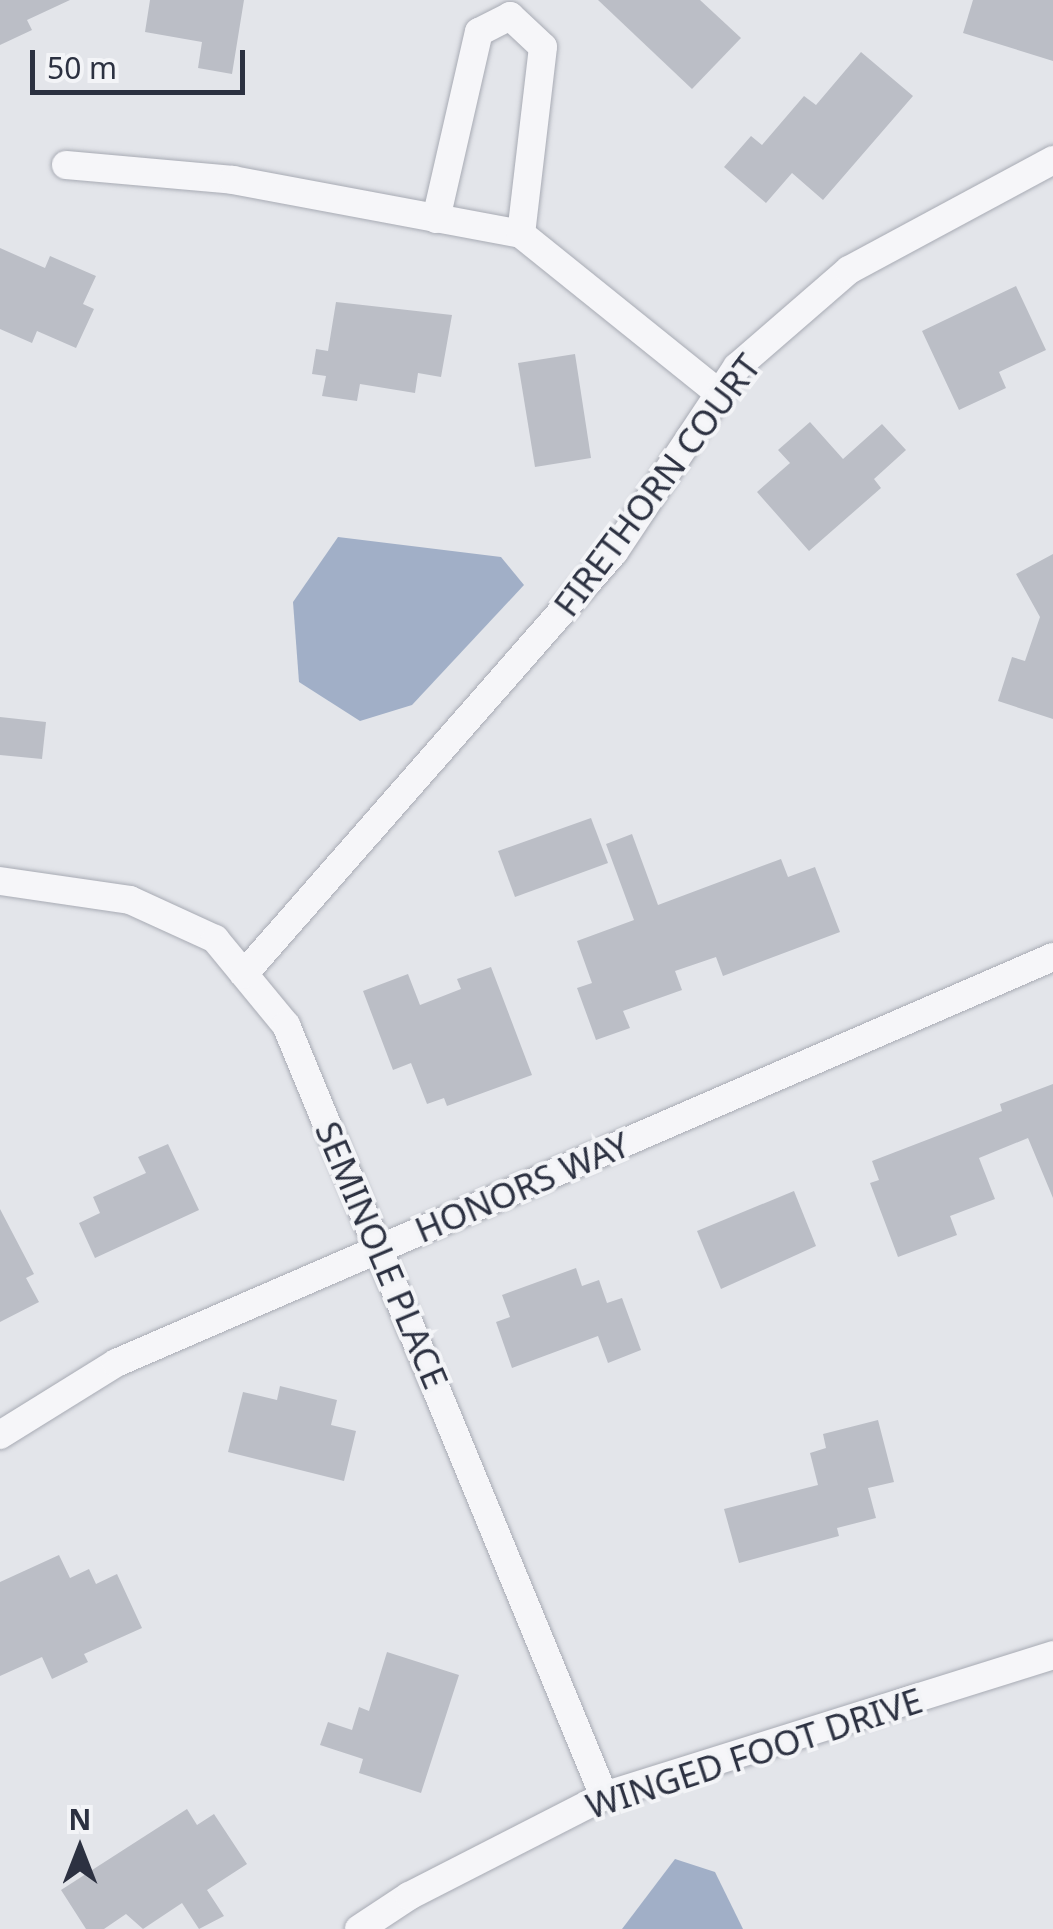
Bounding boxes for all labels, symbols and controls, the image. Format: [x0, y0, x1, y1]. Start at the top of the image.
scale bar [35, 30, 250, 92]
text: 50 m [47, 47, 117, 88]
street label: FIRETHORN COURT [545, 346, 769, 624]
street label: SEMINOLE PLACE [307, 1115, 457, 1395]
street label: HONORS WAY [409, 1123, 635, 1251]
street label: WINGED FOOT DRIVE [581, 1679, 927, 1827]
north arrow [30, 1799, 130, 1899]
text: N [69, 1800, 91, 1838]

